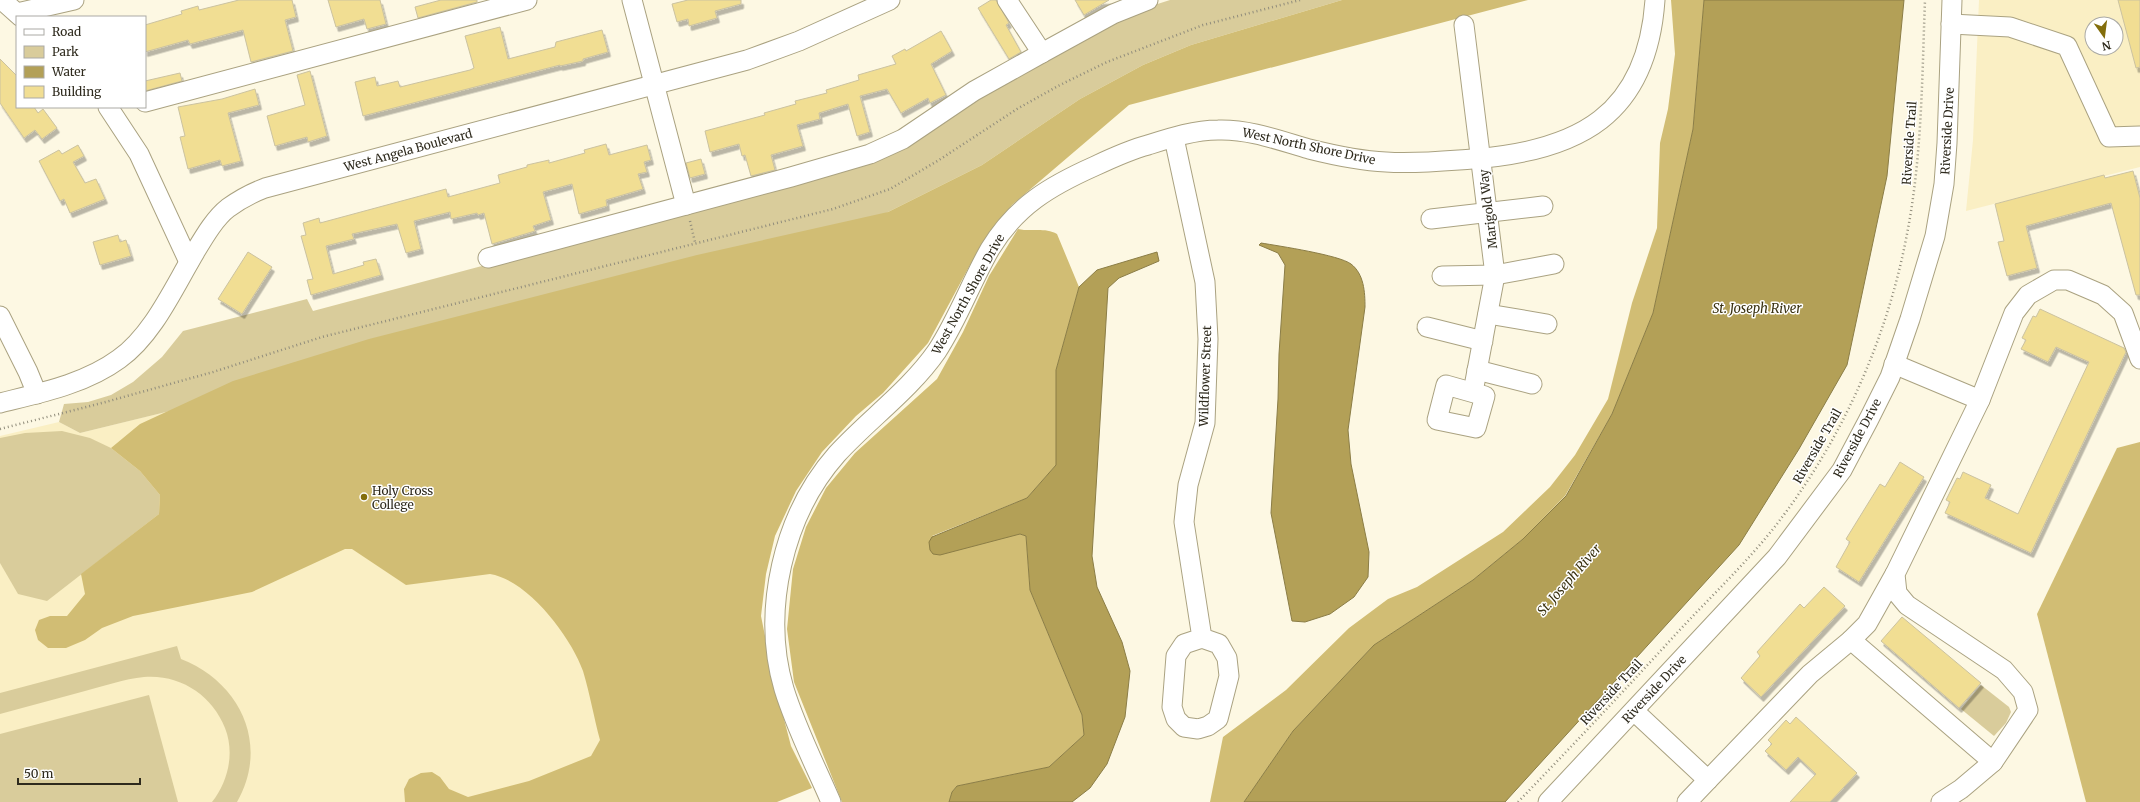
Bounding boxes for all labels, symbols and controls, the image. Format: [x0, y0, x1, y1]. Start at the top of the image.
legend [16, 16, 146, 108]
north arrow [2084, 16, 2124, 56]
text: Road [52, 24, 81, 39]
text: N [2100, 38, 2112, 54]
text: Park [52, 44, 79, 59]
text: Water [51, 64, 87, 79]
text: Building [52, 84, 102, 99]
street label: Riverside Drive [1937, 87, 1957, 175]
street label: Riverside Trail [1899, 100, 1919, 185]
street label: West North Shore Drive [1240, 124, 1377, 167]
street label: West Angela Boulevard [341, 126, 474, 175]
street label: Marigold Way [1476, 168, 1500, 250]
street label: West North Shore Drive [928, 231, 1007, 358]
water label: St. Joseph River [1712, 300, 1802, 317]
street label: Wildflower Street [1196, 325, 1214, 428]
street label: Riverside Drive [1830, 396, 1884, 480]
street label: Riverside Trail [1790, 406, 1845, 486]
place label: Holy Cross College [372, 483, 433, 512]
marker: Holy Cross College [359, 492, 369, 502]
water label: St. Joseph River [1533, 540, 1605, 619]
street label: Riverside Drive [1619, 652, 1689, 726]
street label: Riverside Trail [1577, 656, 1645, 728]
scale bar [18, 760, 140, 786]
text: 50 m [24, 766, 53, 781]

